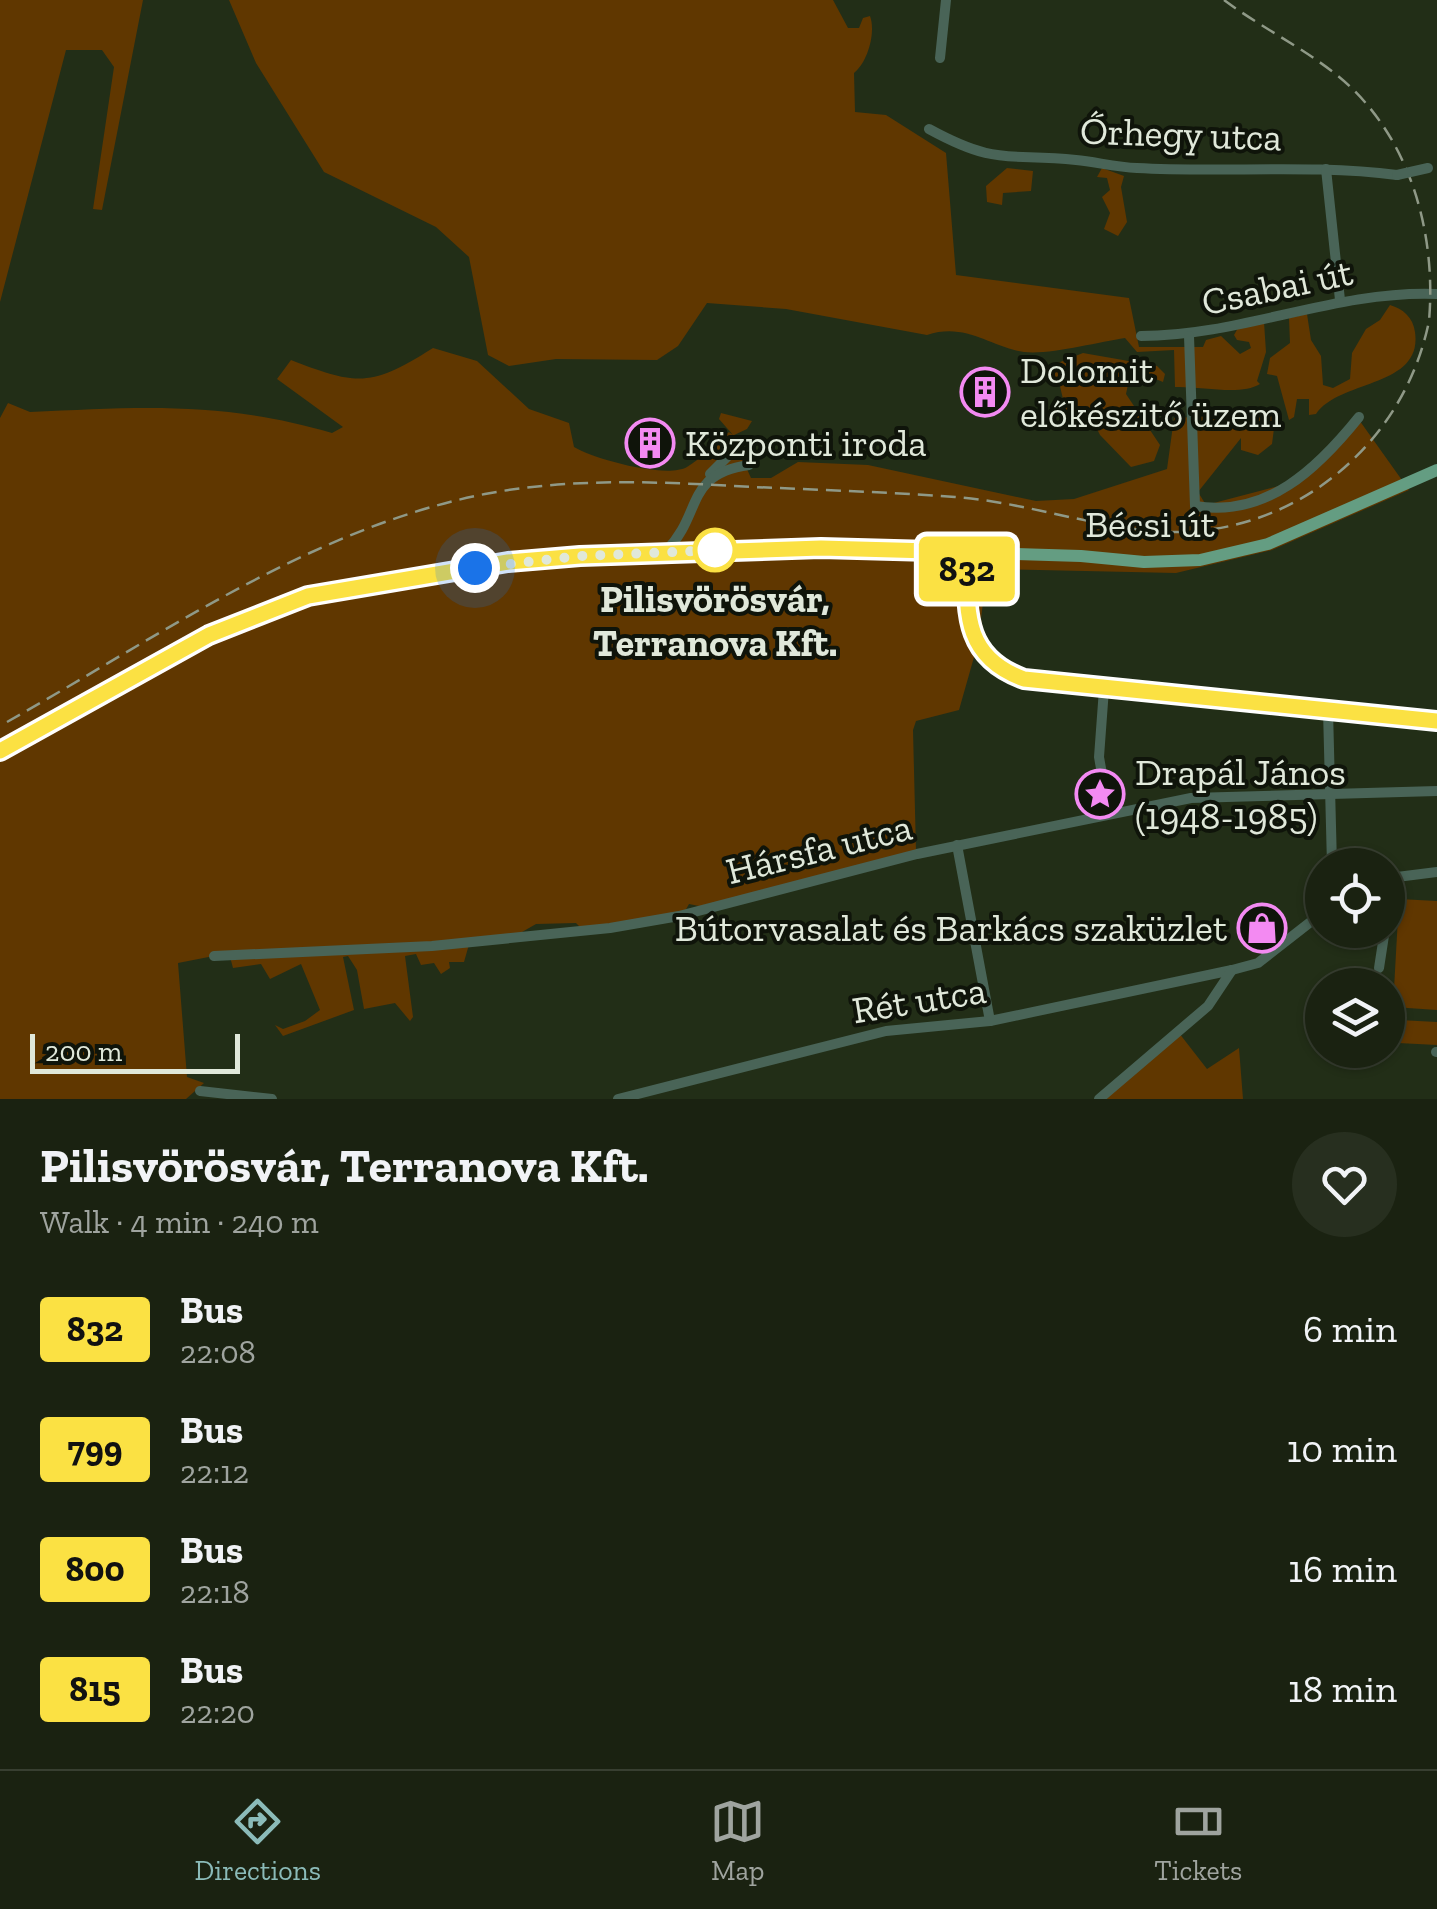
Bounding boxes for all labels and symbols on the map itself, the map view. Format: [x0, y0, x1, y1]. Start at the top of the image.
street label: Őrhegy utca [1079, 107, 1283, 161]
street label: Csabai út [1197, 249, 1357, 325]
place label: Dolomit előkészitő üzem [1020, 347, 1281, 437]
building icon: Dolomit előkészitő üzem [959, 366, 1011, 418]
building icon: Központi iroda [624, 417, 676, 469]
place label: Központi iroda [685, 420, 927, 466]
street label: Bécsi út [1085, 501, 1215, 547]
marker: Pilisvörösvár, Terranova Kft. [694, 529, 736, 571]
line badge: 832 [910, 536, 1024, 602]
your location [450, 543, 500, 593]
place label: Pilisvörösvár, Terranova Kft. [593, 576, 837, 666]
place label: Drapál János (1948-1985) [1135, 749, 1346, 839]
place icon: Drapál János (1948-1985) [1074, 768, 1126, 820]
street label: Hársfa utca [721, 804, 917, 894]
shop icon: Bútorvasalat és Barkács szaküzlet [1236, 902, 1288, 954]
place label: Bútorvasalat és Barkács szaküzlet [675, 905, 1227, 951]
street label: Rét utca [849, 967, 989, 1033]
scale bar [30, 1029, 240, 1074]

